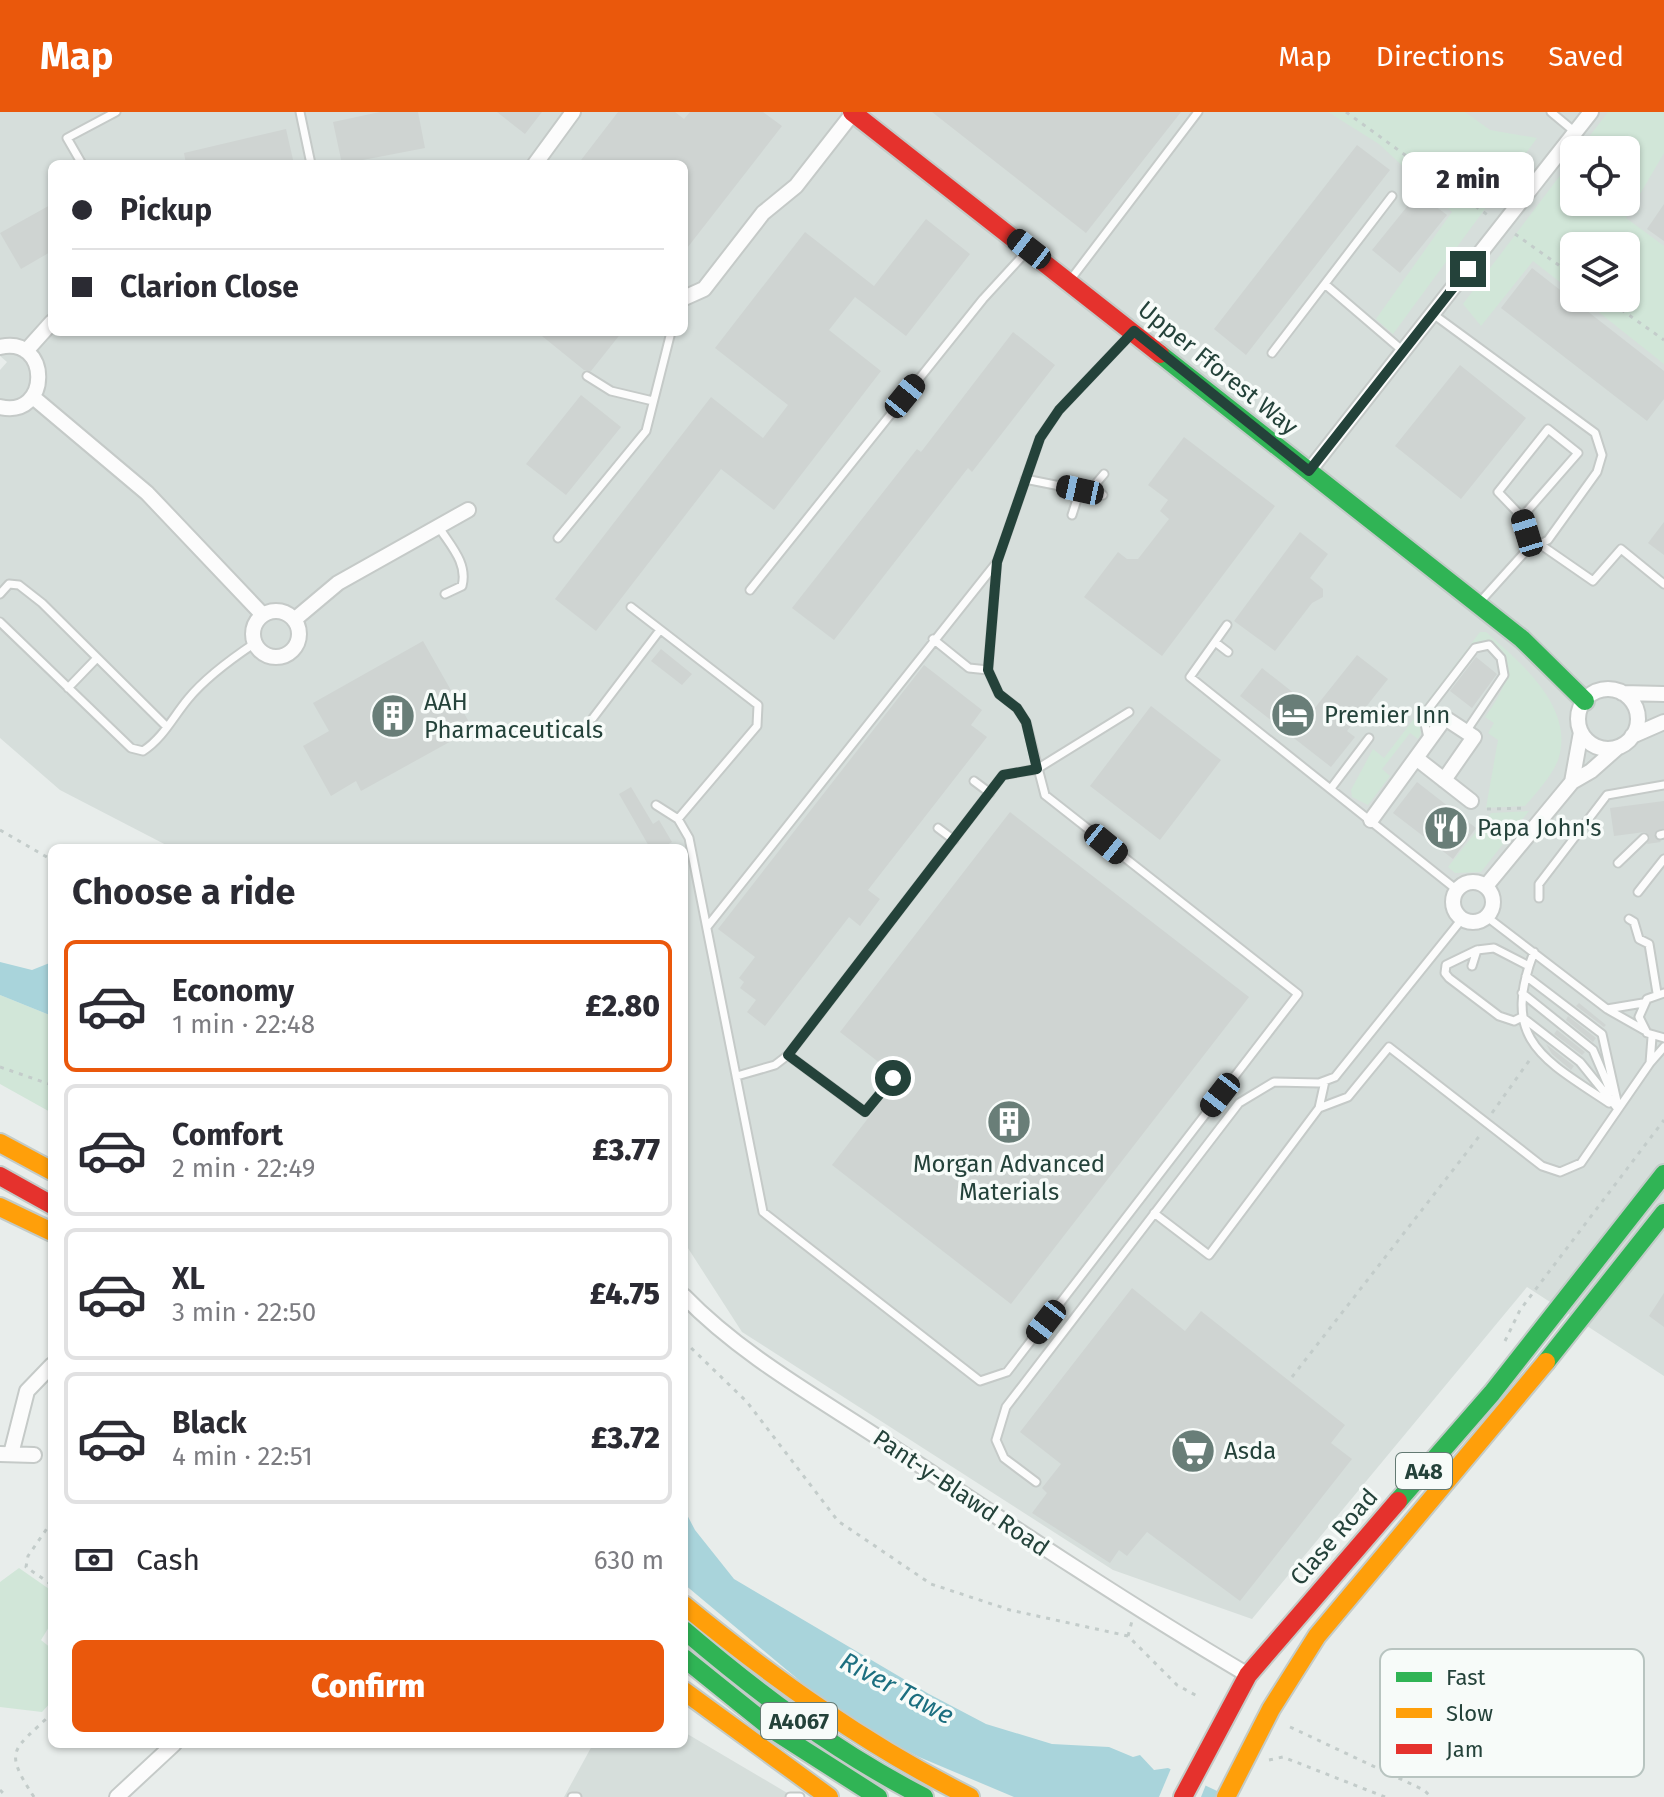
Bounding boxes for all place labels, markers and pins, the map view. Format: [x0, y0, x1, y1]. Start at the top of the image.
place label: AAH Pharmaceuticals [424, 688, 603, 744]
hotel icon: Premier Inn [1269, 691, 1317, 739]
building icon: AAH Pharmaceuticals [369, 692, 417, 740]
place label: Premier Inn [1324, 701, 1450, 729]
restaurant icon: Papa John's [1422, 804, 1470, 852]
place label: Papa John's [1477, 814, 1602, 842]
building icon: Morgan Advanced Materials [985, 1098, 1033, 1146]
place label: Morgan Advanced Materials [913, 1150, 1105, 1206]
supermarket icon: Asda [1169, 1427, 1217, 1475]
place label: Asda [1224, 1437, 1276, 1465]

